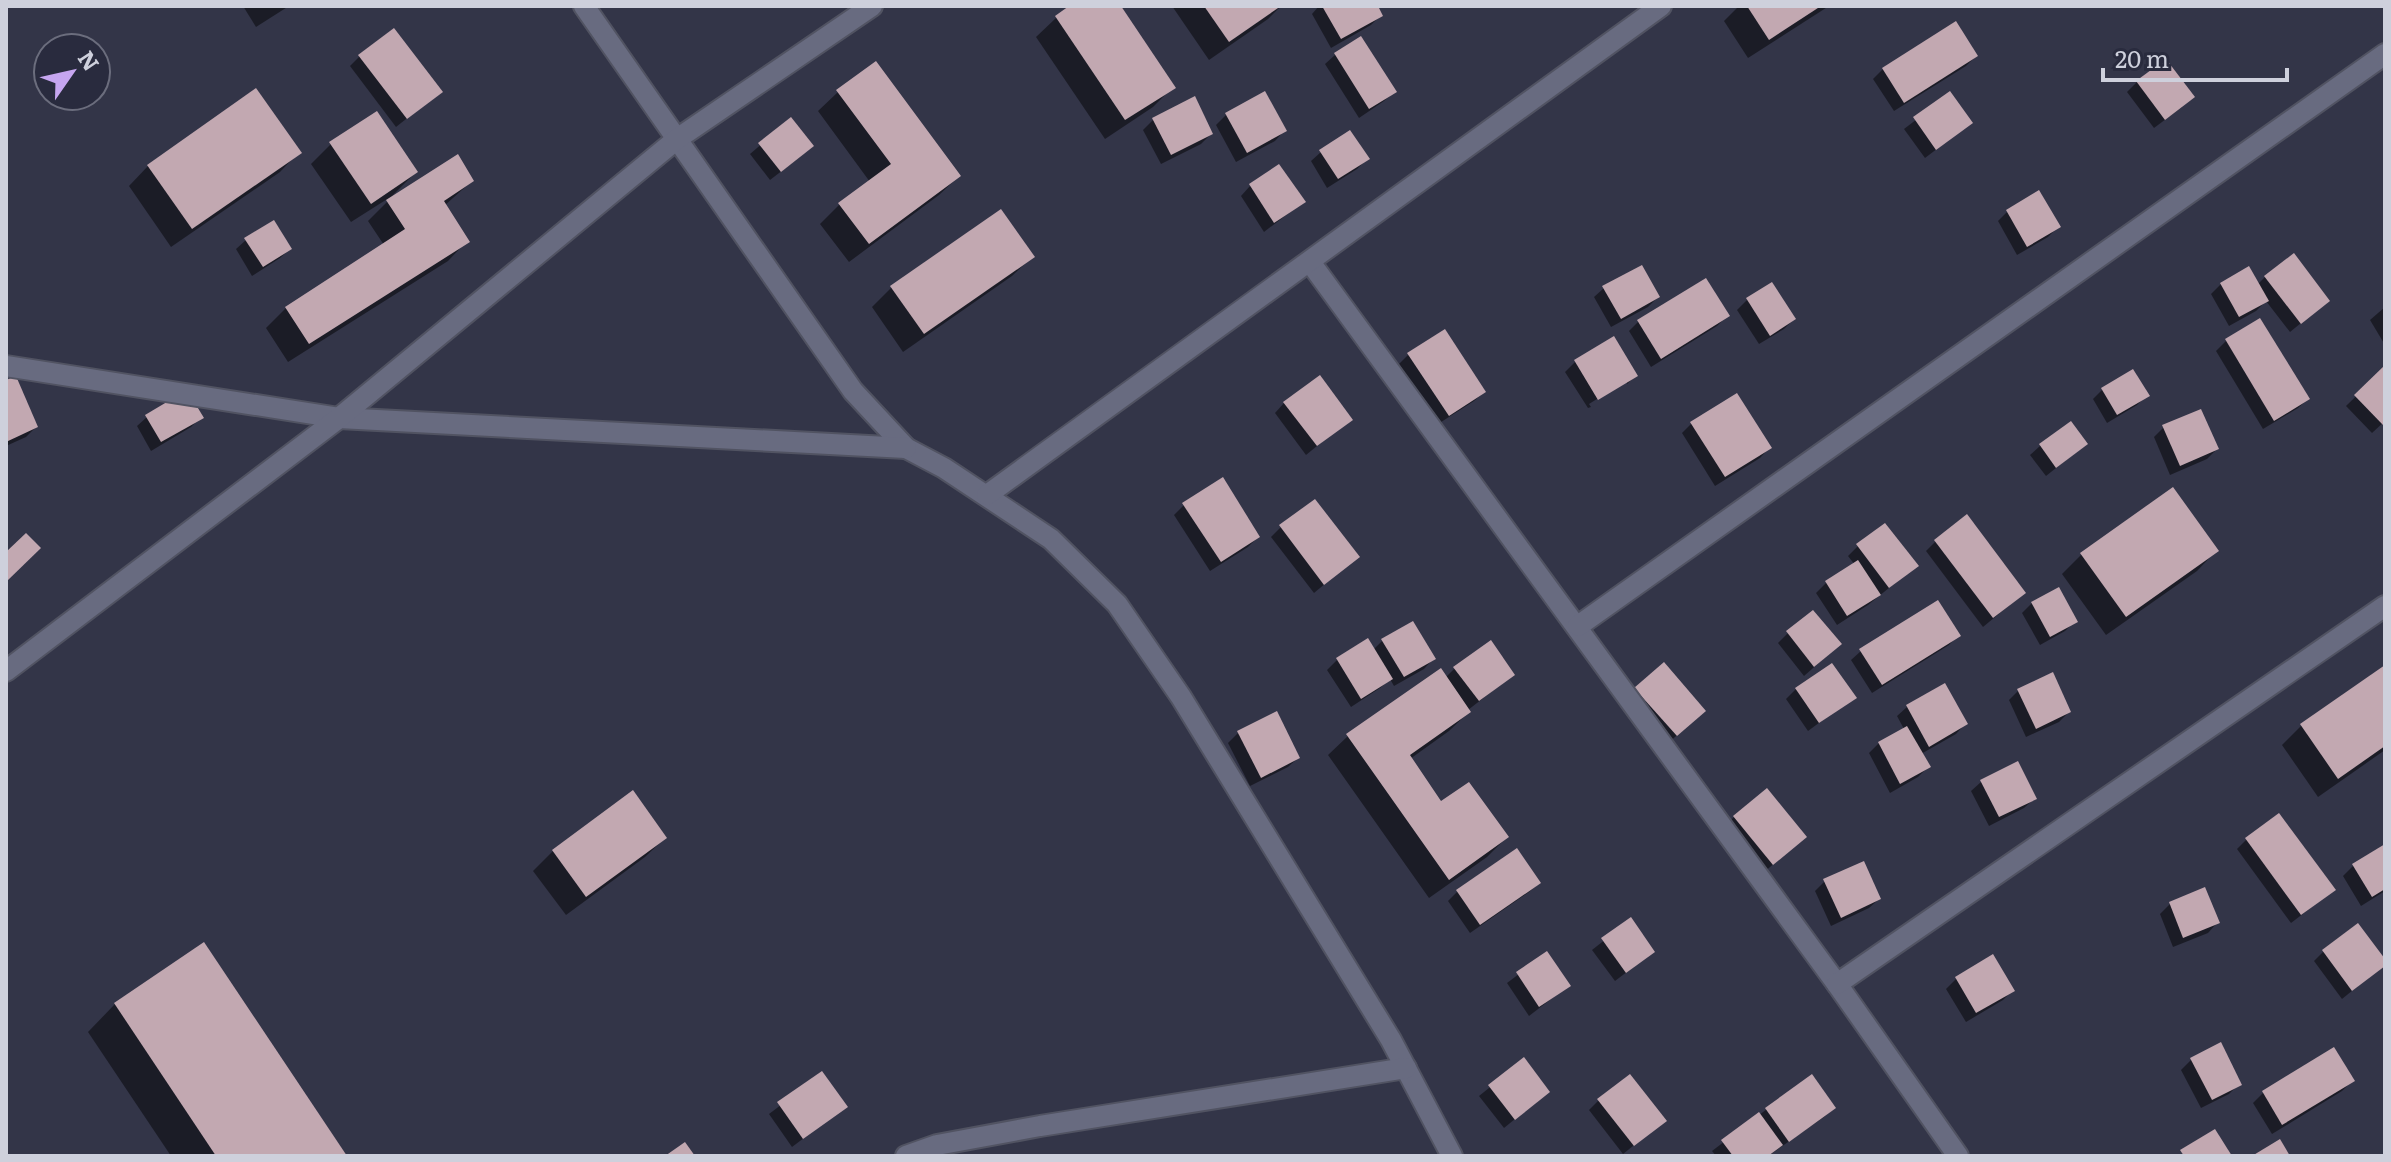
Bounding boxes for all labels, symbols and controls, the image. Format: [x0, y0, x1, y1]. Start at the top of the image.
north arrow [32, 32, 112, 112]
scale bar [2103, 32, 2287, 82]
text: 20 m [2115, 40, 2169, 75]
text: N [71, 43, 109, 77]

